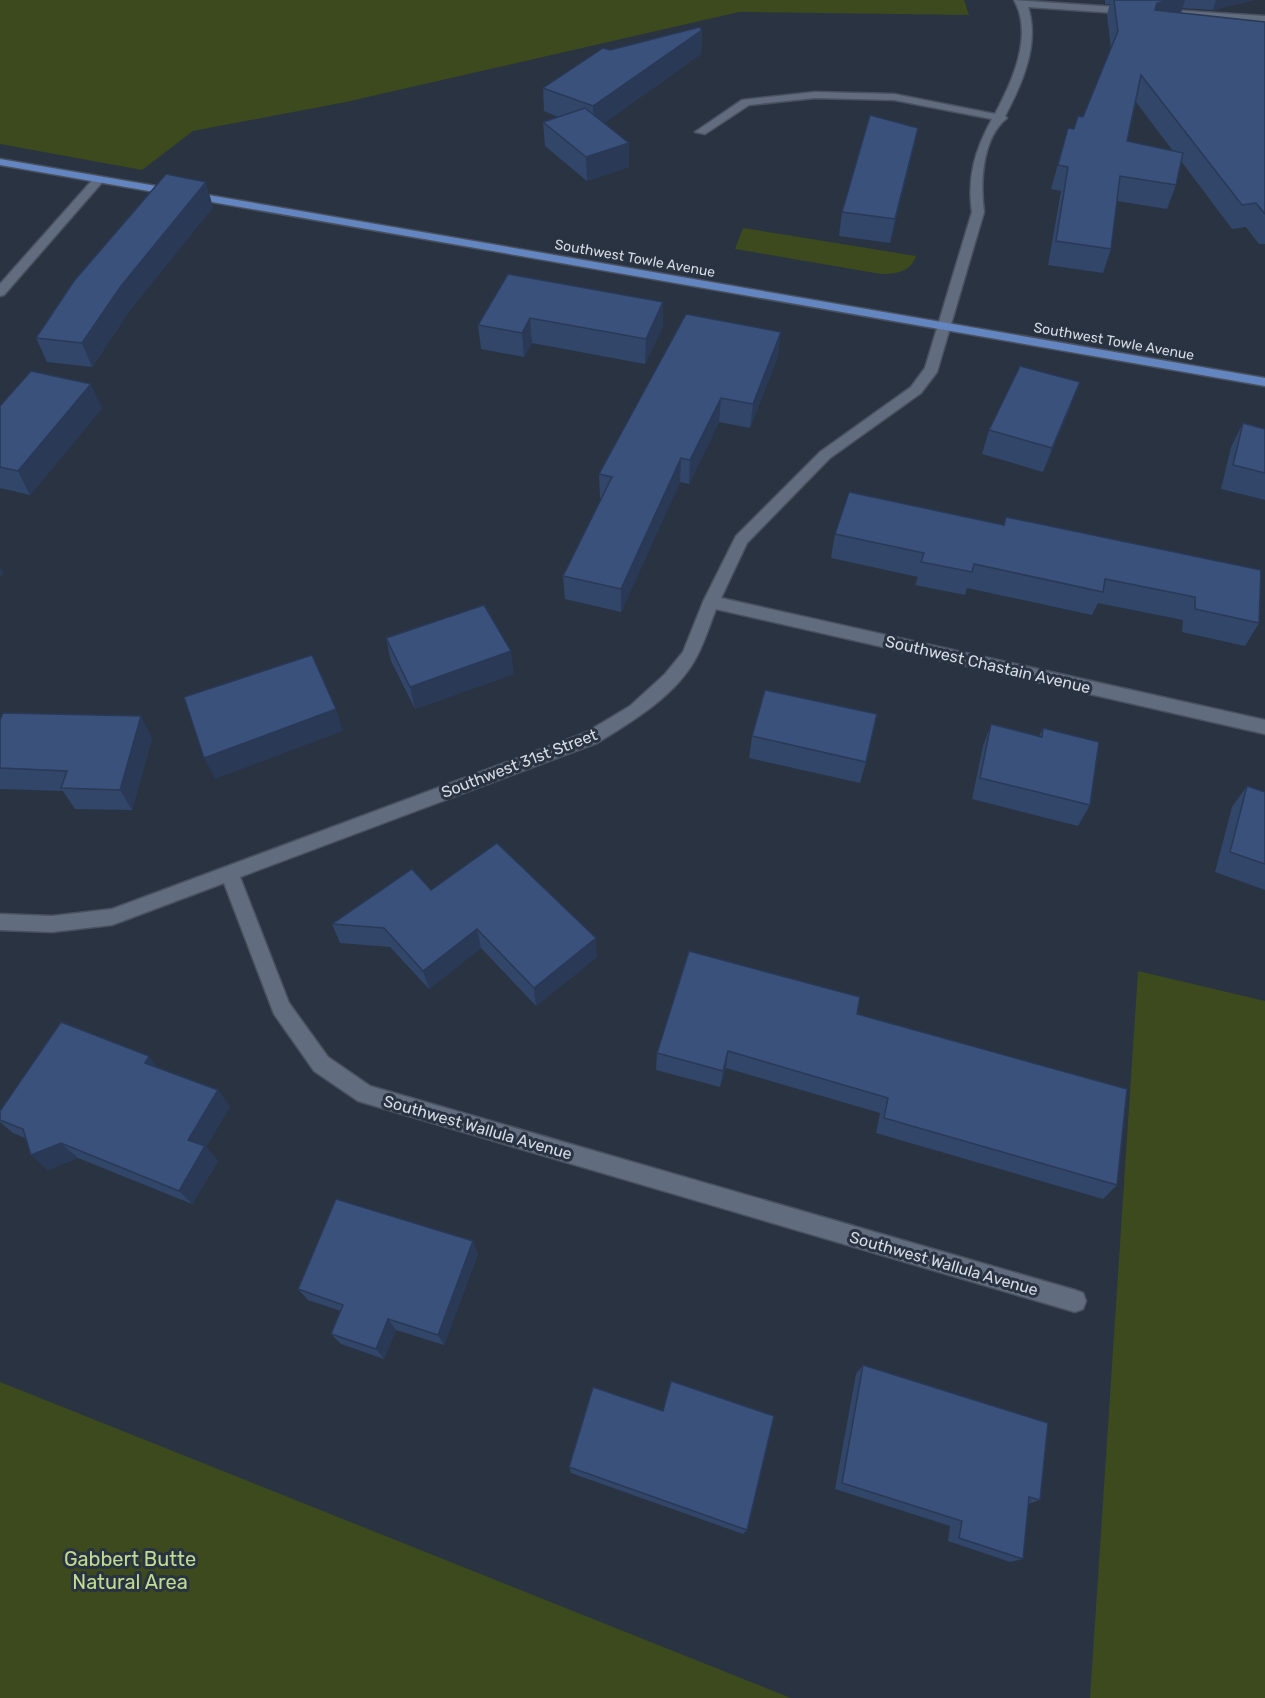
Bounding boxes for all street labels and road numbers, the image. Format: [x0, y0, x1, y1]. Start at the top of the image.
street label: Southwest Towle Avenue [553, 236, 717, 281]
street label: Southwest Towle Avenue [1032, 319, 1196, 364]
street label: Southwest Chastain Avenue [883, 632, 1092, 697]
street label: Southwest 31st Street [439, 725, 600, 802]
street label: Southwest Wallula Avenue [381, 1091, 574, 1164]
street label: Southwest Wallula Avenue [847, 1227, 1040, 1300]

